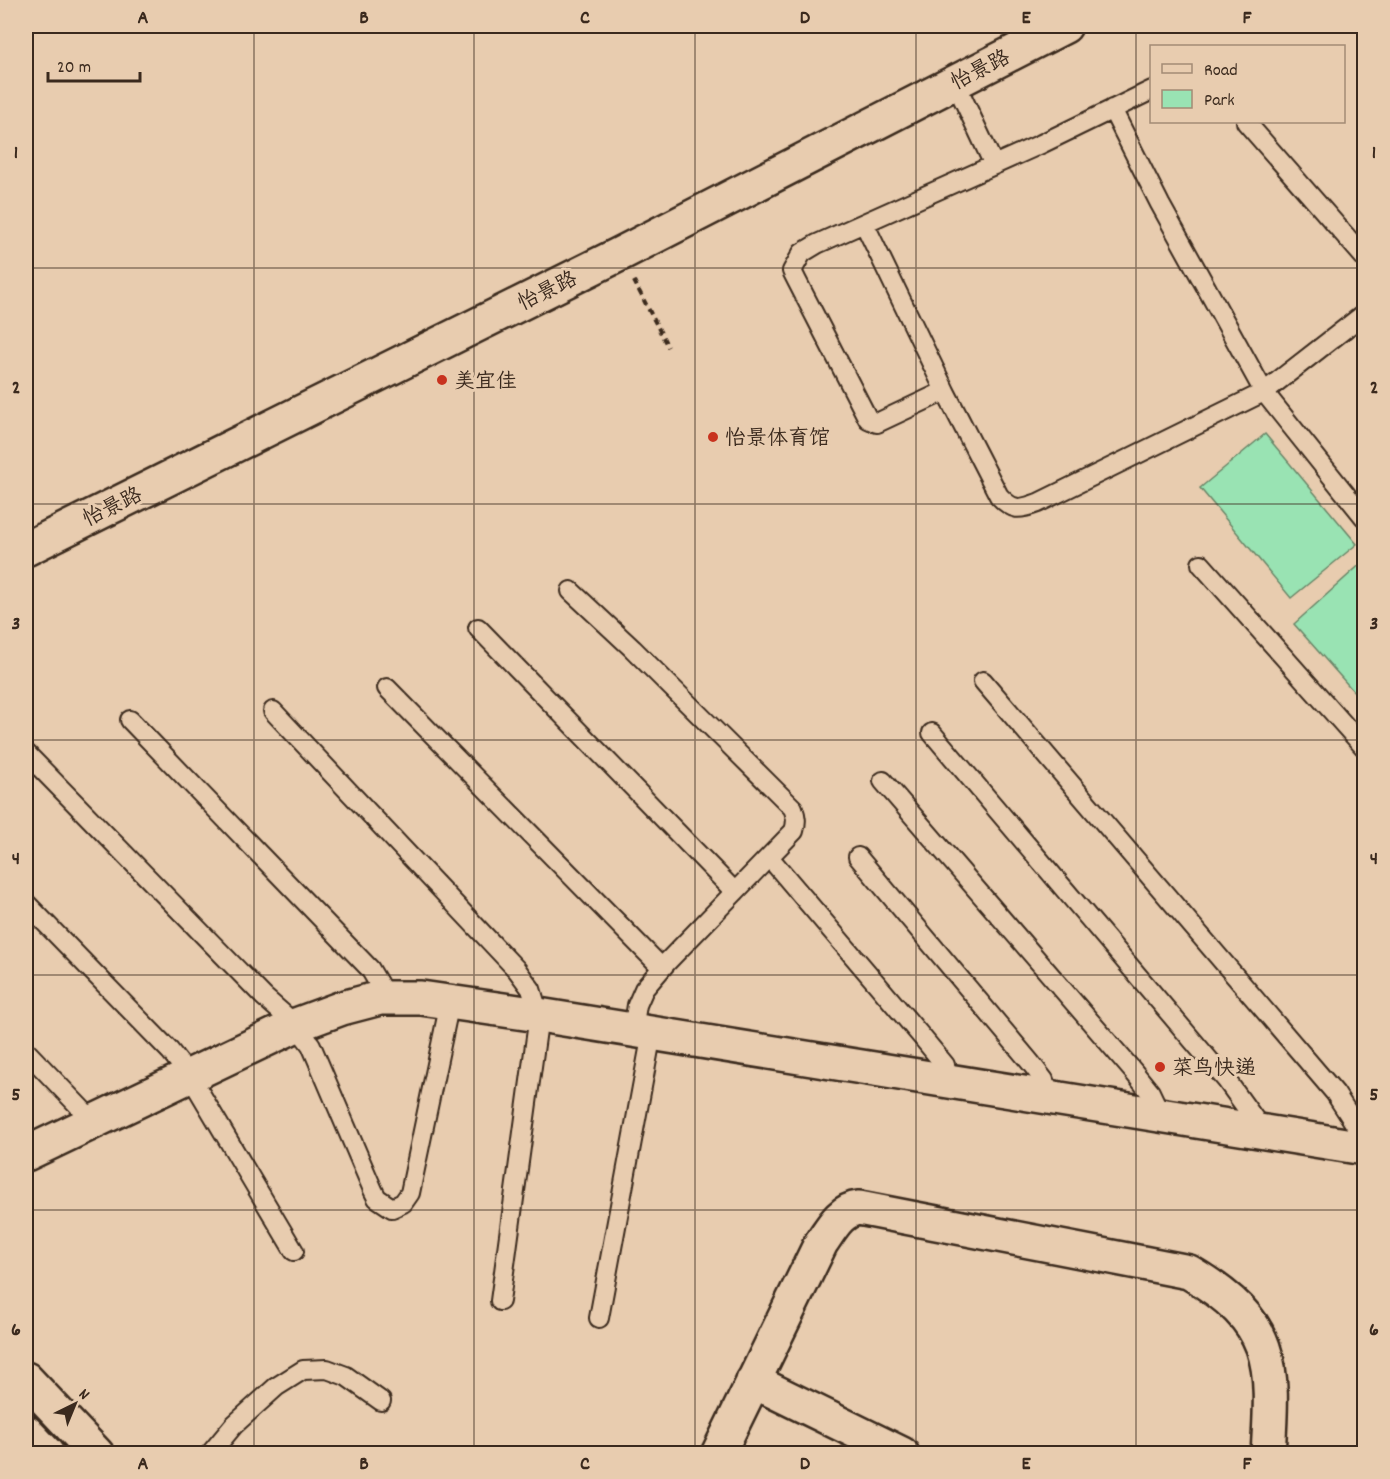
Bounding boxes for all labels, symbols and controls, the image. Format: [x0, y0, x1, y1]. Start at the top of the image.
text: A [138, 5, 149, 33]
text: B [359, 5, 369, 33]
text: C [580, 5, 590, 33]
text: D [800, 5, 811, 33]
text: E [1021, 5, 1031, 33]
text: F [1243, 5, 1253, 33]
street label: 怡景路 [946, 44, 1016, 99]
scale bar [48, 45, 140, 83]
legend [1150, 45, 1345, 123]
text: 20 m [57, 56, 91, 81]
text: Road [1204, 59, 1238, 84]
text: Park [1204, 89, 1235, 114]
text: 1 [14, 140, 18, 168]
text: 1 [1372, 140, 1376, 168]
street label: 怡景路 [513, 265, 583, 320]
place label: 美宜佳 [454, 368, 517, 398]
marker: 美宜佳 [435, 373, 449, 387]
text: 2 [12, 375, 20, 403]
text: 2 [1370, 375, 1378, 403]
place label: 怡景体育馆 [725, 425, 830, 455]
marker: 怡景体育馆 [706, 430, 720, 444]
street label: 怡景路 [78, 481, 148, 536]
text: 3 [12, 611, 20, 639]
text: 3 [1370, 611, 1378, 639]
text: 4 [12, 846, 20, 874]
text: 4 [1370, 846, 1378, 874]
place label: 菜鸟快递 [1172, 1055, 1256, 1085]
marker: 菜鸟快递 [1153, 1060, 1167, 1074]
text: 5 [11, 1082, 21, 1110]
text: 5 [1369, 1082, 1379, 1110]
text: 6 [11, 1317, 21, 1345]
text: 6 [1369, 1317, 1379, 1345]
north arrow [45, 1374, 105, 1434]
text: N [73, 1384, 94, 1406]
text: A [138, 1451, 149, 1479]
text: B [359, 1451, 369, 1479]
text: C [580, 1451, 590, 1479]
text: D [800, 1451, 811, 1479]
text: E [1021, 1451, 1031, 1479]
text: F [1243, 1451, 1253, 1479]

